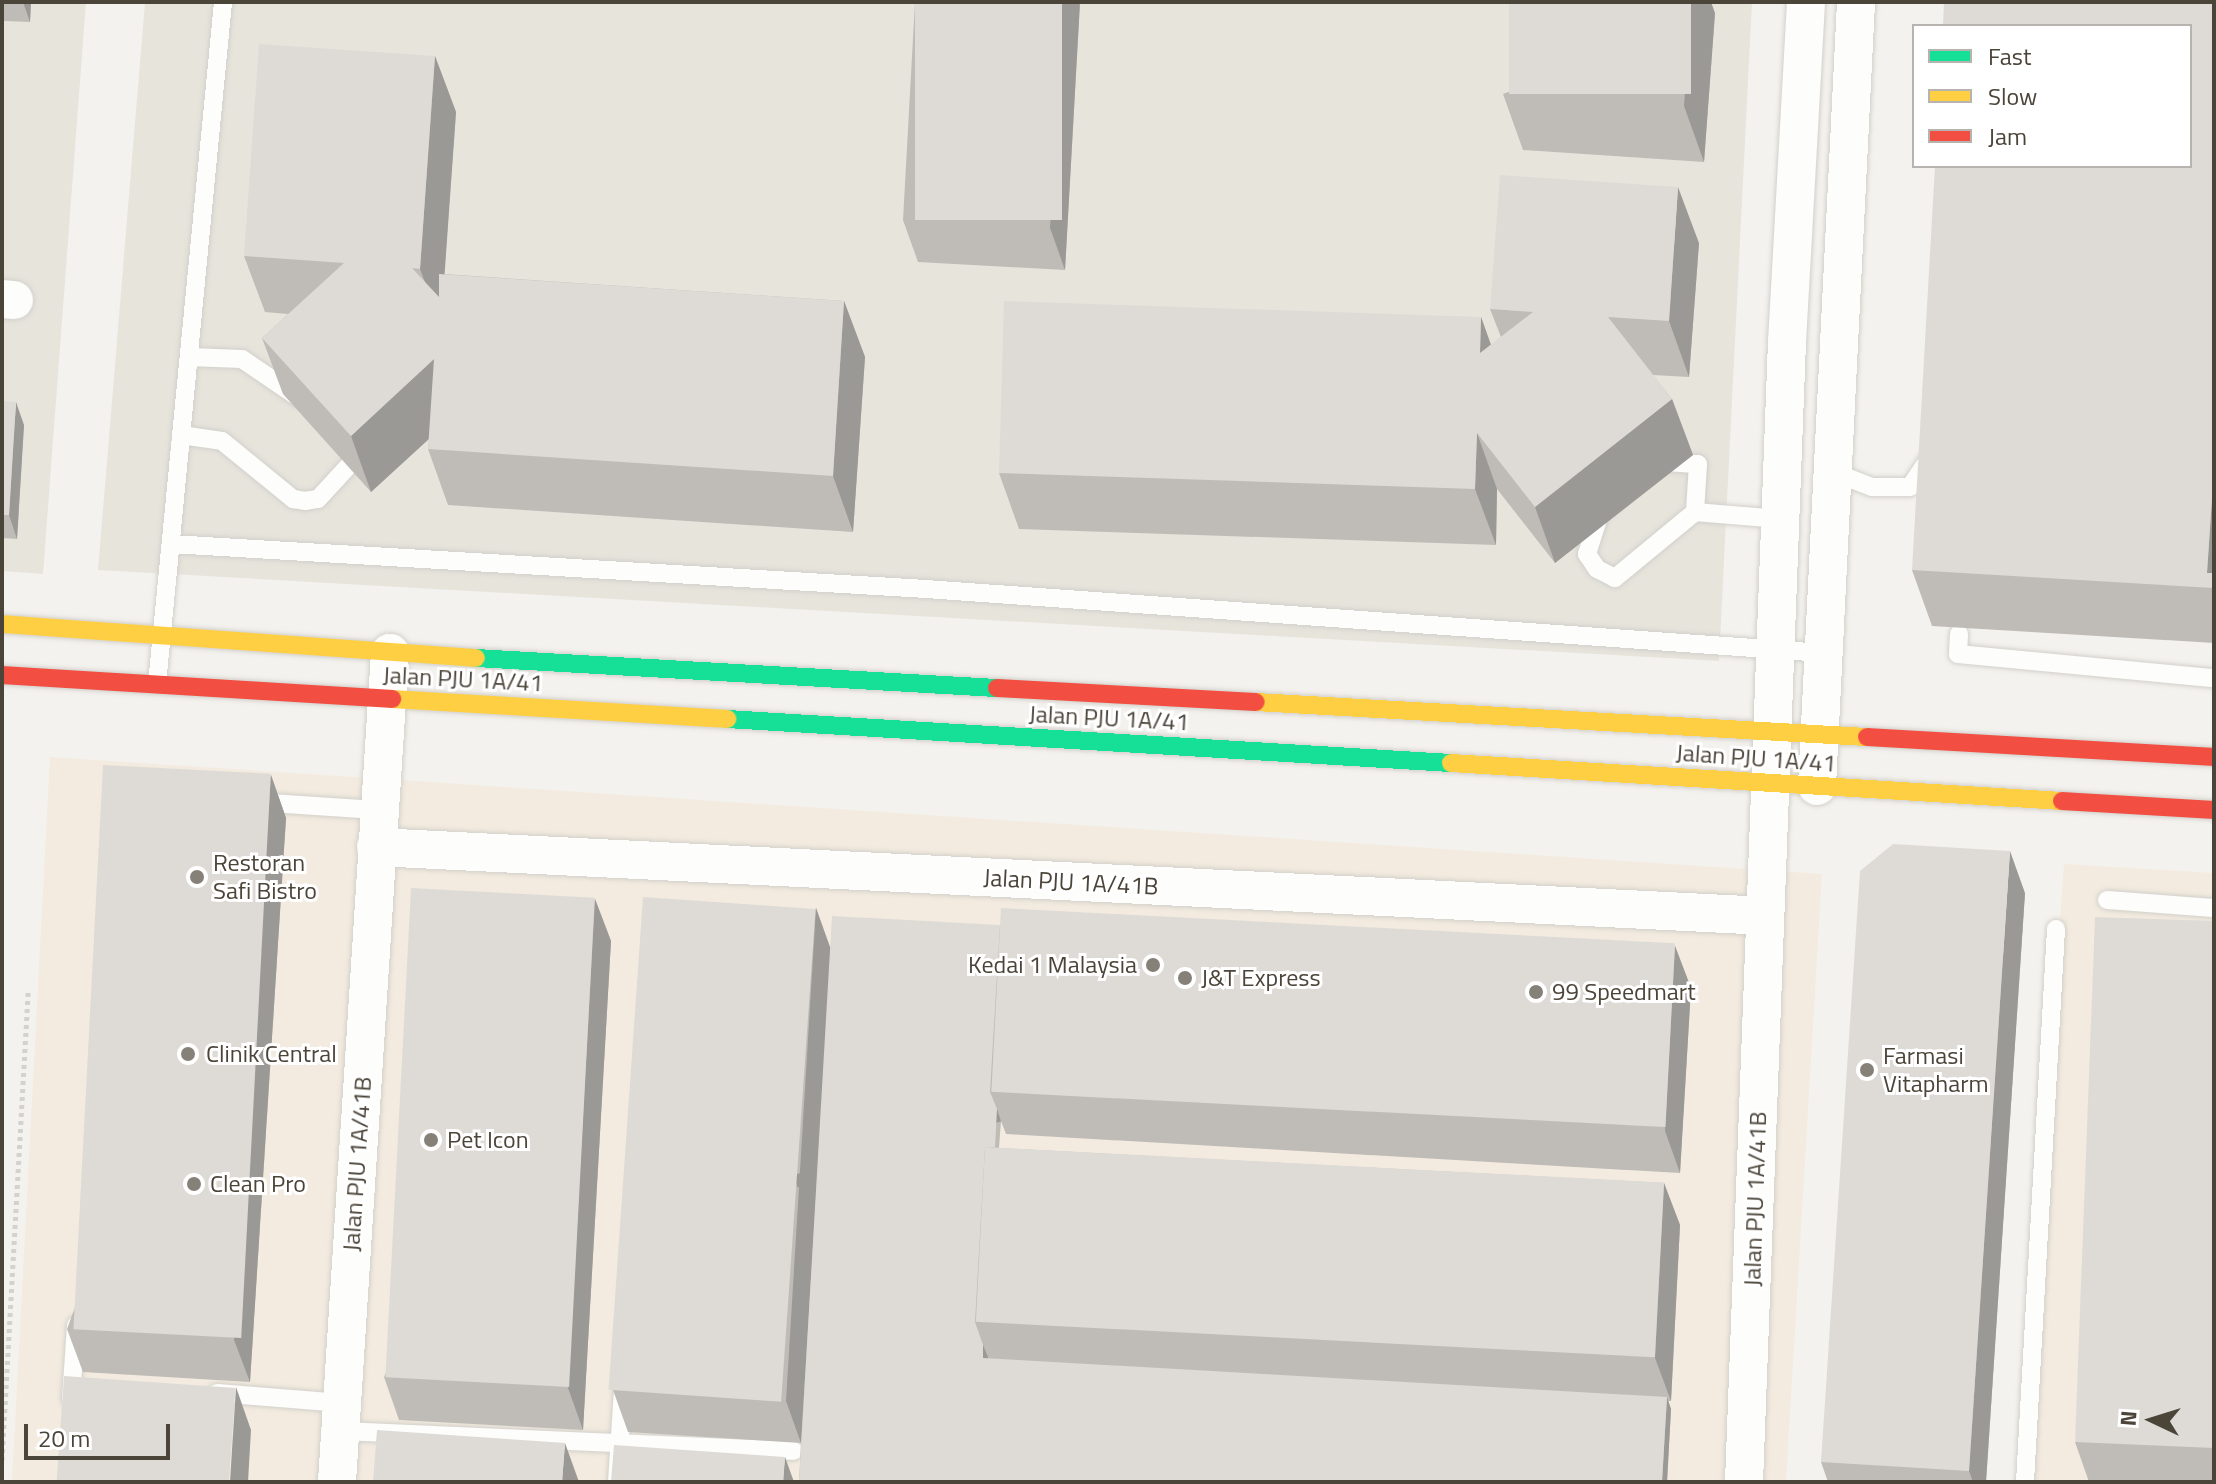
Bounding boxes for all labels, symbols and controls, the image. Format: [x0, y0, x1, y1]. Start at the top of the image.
legend [1912, 24, 2192, 168]
text: Fast [1988, 38, 2031, 74]
text: Slow [1988, 78, 2037, 114]
text: Jam [1988, 118, 2027, 154]
street label: Jalan PJU 1A/41 [382, 660, 544, 698]
street label: Jalan PJU 1A/41 [1028, 699, 1190, 737]
street label: Jalan PJU 1A/41 [1675, 738, 1837, 778]
place label: Restoran Safi Bistro [213, 849, 317, 905]
street label: Jalan PJU 1A/41B [983, 863, 1159, 901]
marker: Restoran Safi Bistro [188, 868, 206, 886]
place label: Kedai 1 Malaysia [968, 951, 1137, 979]
marker: Kedai 1 Malaysia [1144, 956, 1162, 974]
place label: J&T Express [1201, 964, 1321, 992]
marker: J&T Express [1176, 969, 1194, 987]
place label: 99 Speedmart [1552, 978, 1696, 1006]
marker: 99 Speedmart [1527, 983, 1545, 1001]
place label: Clinik Central [206, 1040, 337, 1068]
place label: Farmasi Vitapharm [1883, 1042, 1989, 1098]
marker: Clinik Central [177, 1043, 199, 1065]
marker: Farmasi Vitapharm [1858, 1061, 1876, 1079]
street label: Jalan PJU 1A/41B [337, 1076, 377, 1252]
street label: Jalan PJU 1A/41B [1738, 1111, 1772, 1287]
place label: Pet Icon [447, 1126, 529, 1154]
marker: Pet Icon [422, 1131, 440, 1149]
place label: Clean Pro [210, 1170, 306, 1198]
marker: Clean Pro [185, 1175, 203, 1193]
north arrow [2112, 1380, 2192, 1460]
scale bar [28, 1408, 174, 1458]
text: N [2111, 1410, 2146, 1427]
text: 20 m [38, 1420, 90, 1456]

